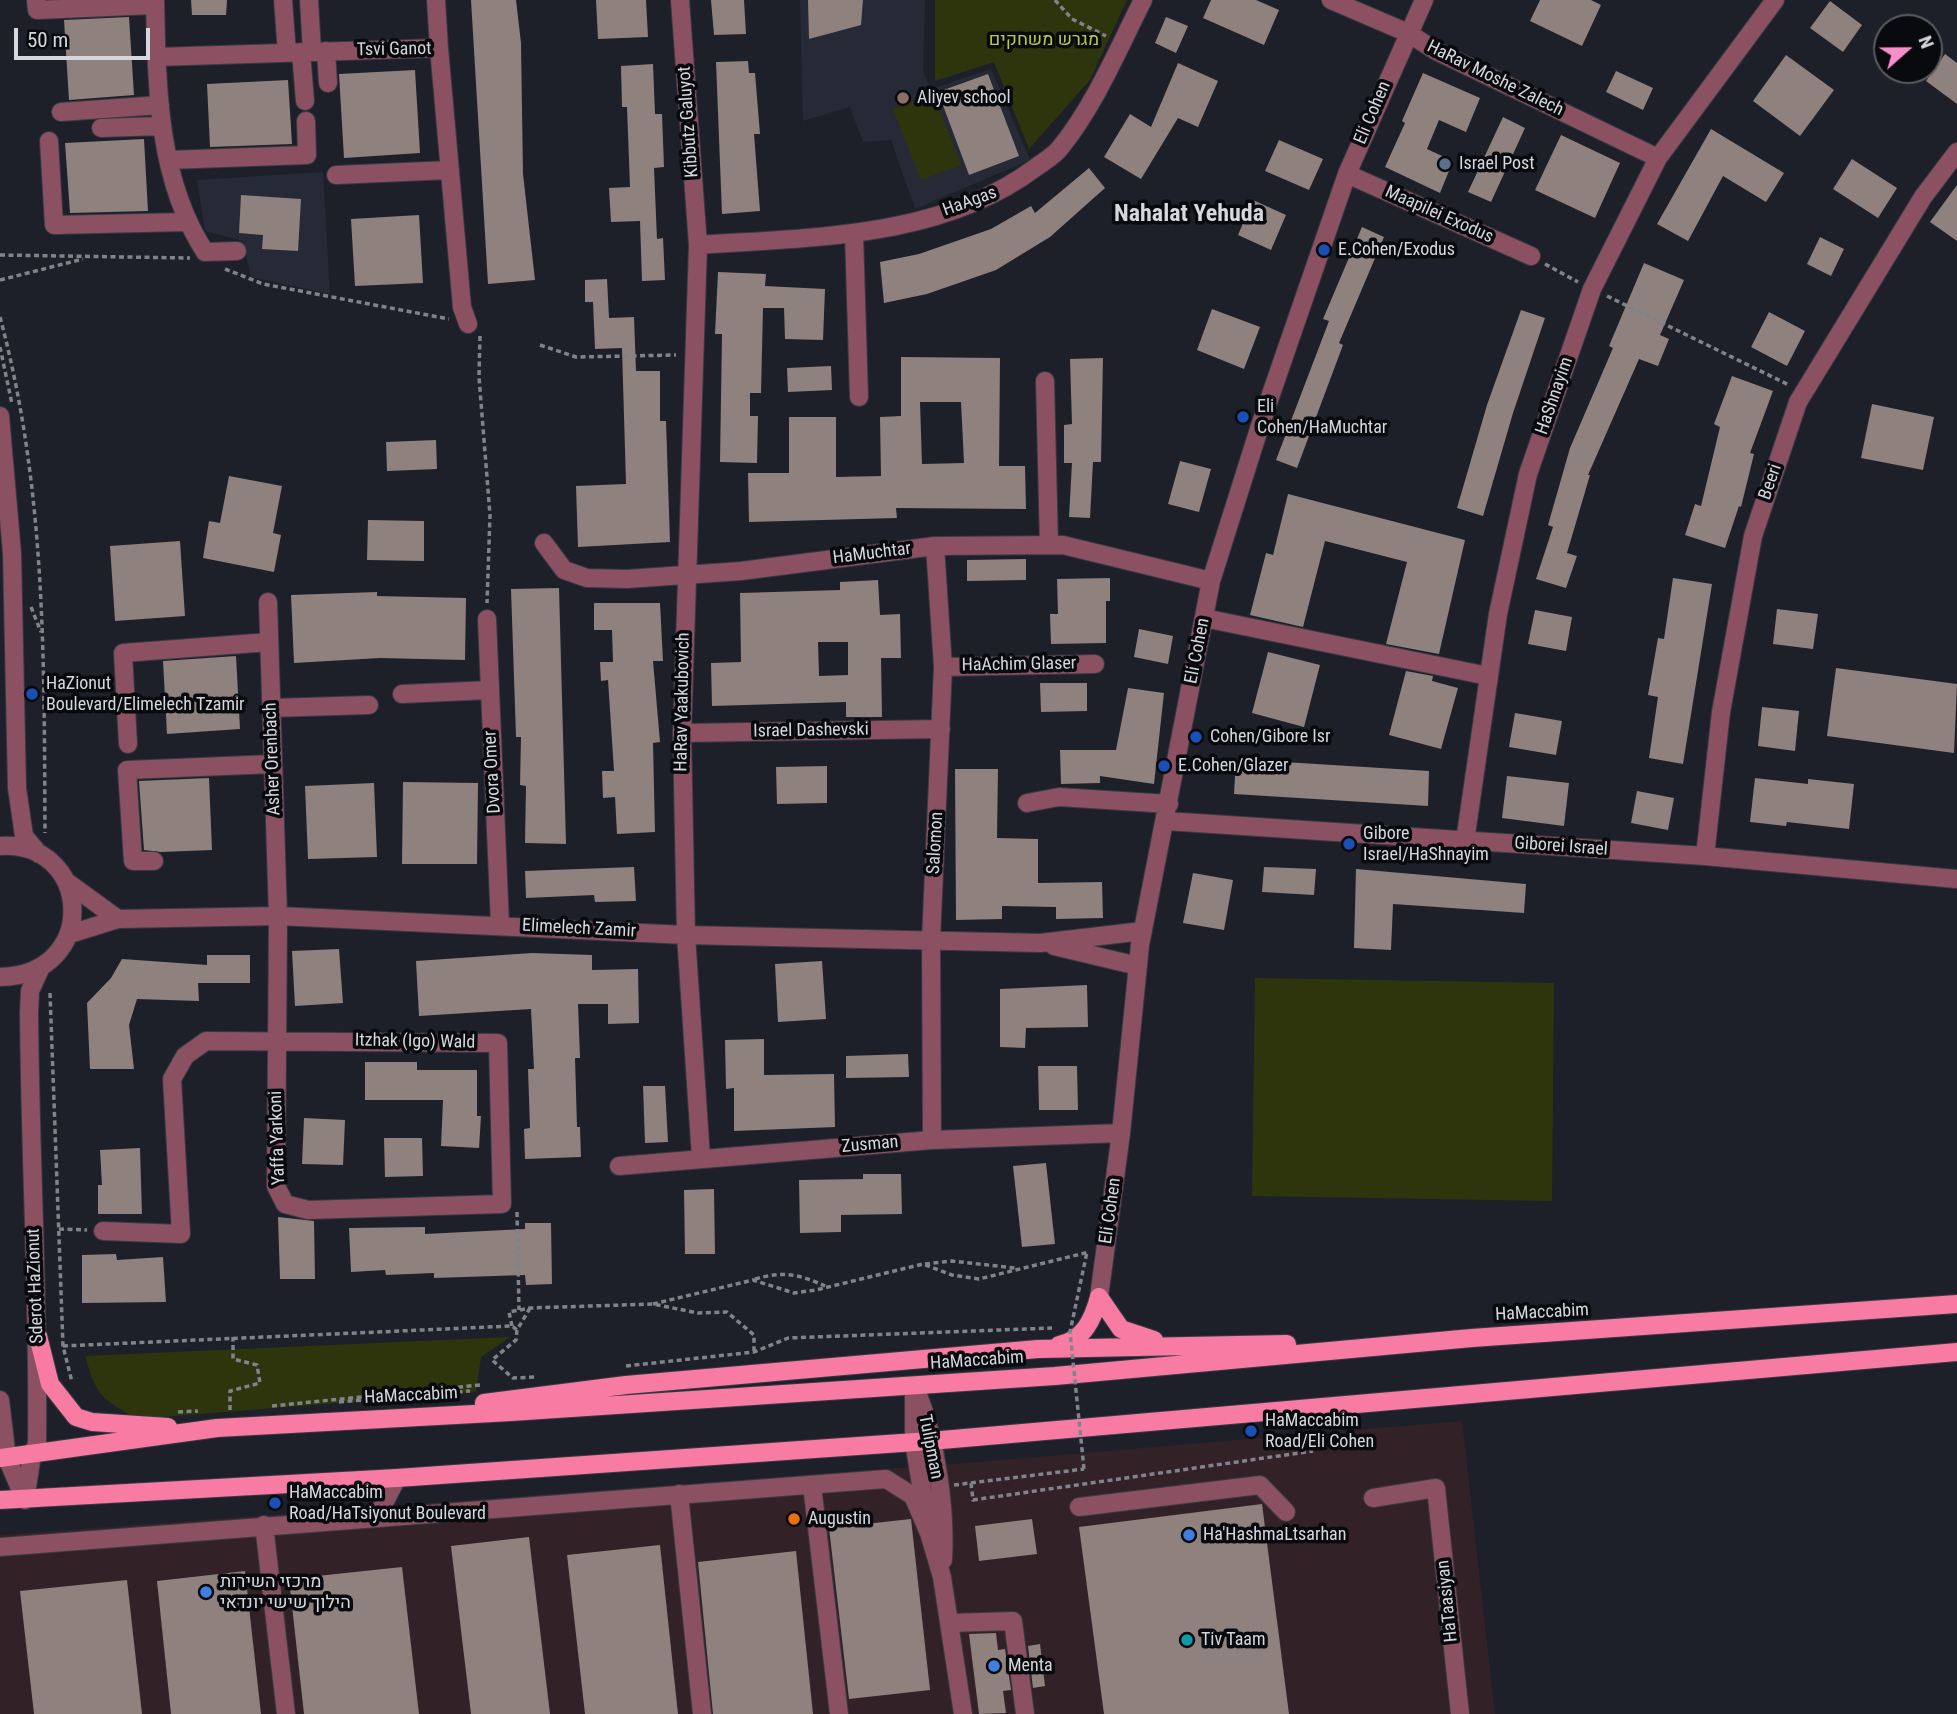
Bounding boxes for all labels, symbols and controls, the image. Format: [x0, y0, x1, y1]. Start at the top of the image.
scale bar [18, 14, 154, 58]
north arrow [1873, 14, 1943, 84]
text: 50 m [27, 28, 68, 52]
park label: מגרש משחקים [989, 29, 1099, 51]
text: N [1913, 32, 1939, 52]
street label: HaRav Moshe Zalech [1423, 37, 1567, 121]
street label: Tsvi Ganot [356, 39, 432, 61]
street label: Kibbutz Galuyot [674, 66, 704, 178]
street label: Eli Cohen [1350, 78, 1396, 148]
place label: Aliyev school [917, 87, 1011, 109]
marker: Aliyev school [895, 90, 911, 106]
place label: Israel Post [1459, 153, 1535, 175]
marker: Israel Post [1437, 156, 1453, 172]
street label: Maapilei Exodus [1382, 181, 1496, 249]
street label: HaAgas [940, 182, 1000, 222]
district label: Nahalat Yehuda [1114, 201, 1264, 229]
place label: E.Cohen/Exodus [1338, 239, 1455, 261]
marker: E.Cohen/Exodus [1316, 242, 1332, 258]
street label: HaShnayim [1532, 355, 1578, 437]
place label: Eli Cohen/HaMuchtar [1257, 396, 1387, 438]
marker: Eli Cohen/HaMuchtar [1235, 409, 1251, 425]
street label: Beeri [1755, 461, 1787, 503]
street label: HaMuchtar [832, 538, 912, 570]
street label: Eli Cohen [1181, 616, 1215, 686]
street label: HaRav Yaakubovich [671, 632, 695, 772]
street label: HaAchim Glaser [962, 653, 1076, 677]
place label: HaZionut Boulevard/Elimelech Tzamir [46, 673, 245, 716]
marker: HaZionut Boulevard/Elimelech Tzamir [24, 686, 40, 702]
street label: Asher Orenbach [260, 702, 286, 816]
street label: Israel Dashevski [753, 719, 869, 743]
place label: Cohen/Gibore Isr [1210, 726, 1331, 748]
marker: Cohen/Gibore Isr [1188, 729, 1204, 745]
street label: Dvora Omer [480, 730, 506, 814]
place label: E.Cohen/Glazer [1178, 755, 1289, 777]
marker: E.Cohen/Glazer [1156, 758, 1172, 774]
street label: Salomon [924, 811, 948, 875]
place label: Gibore Israel/HaShnayim [1363, 823, 1489, 866]
street label: Giborei Israel [1513, 833, 1609, 861]
marker: Gibore Israel/HaShnayim [1341, 836, 1357, 852]
street label: Elimelech Zamir [521, 915, 637, 943]
street label: Itzhak (Igo) Wald [355, 1030, 475, 1054]
street label: Yaffa Yarkoni [266, 1090, 290, 1186]
street label: Zusman [841, 1132, 899, 1158]
street label: Eli Cohen [1096, 1177, 1126, 1245]
street label: Sderot HaZionut [23, 1228, 49, 1344]
street label: HaMaccabim [1495, 1300, 1589, 1326]
street label: HaMaccabim [929, 1347, 1025, 1375]
street label: HaMaccabim [364, 1383, 458, 1409]
place label: HaMaccabim Road/Eli Cohen [1265, 1410, 1374, 1452]
street label: Tulipman [913, 1413, 947, 1481]
marker: HaMaccabim Road/Eli Cohen [1243, 1423, 1259, 1439]
place label: HaMaccabim Road/HaTsiyonut Boulevard [289, 1482, 486, 1524]
marker: HaMaccabim Road/HaTsiyonut Boulevard [267, 1495, 283, 1511]
place label: Augustin [808, 1508, 871, 1530]
marker: Augustin [786, 1511, 802, 1527]
place label: Ha'HashmaLtsarhan [1203, 1524, 1346, 1546]
marker: Ha'HashmaLtsarhan [1181, 1527, 1197, 1543]
street label: HaTaasiyan [1433, 1559, 1463, 1643]
place label: מרכזי השירות הילוך שישי יונדאי [220, 1571, 351, 1614]
marker: מרכזי השירות הילוך שישי יונדאי [198, 1584, 214, 1600]
place label: Tiv Taam [1201, 1629, 1266, 1651]
marker: Tiv Taam [1179, 1632, 1195, 1648]
place label: Menta [1008, 1655, 1053, 1677]
marker: Menta [986, 1658, 1002, 1674]

